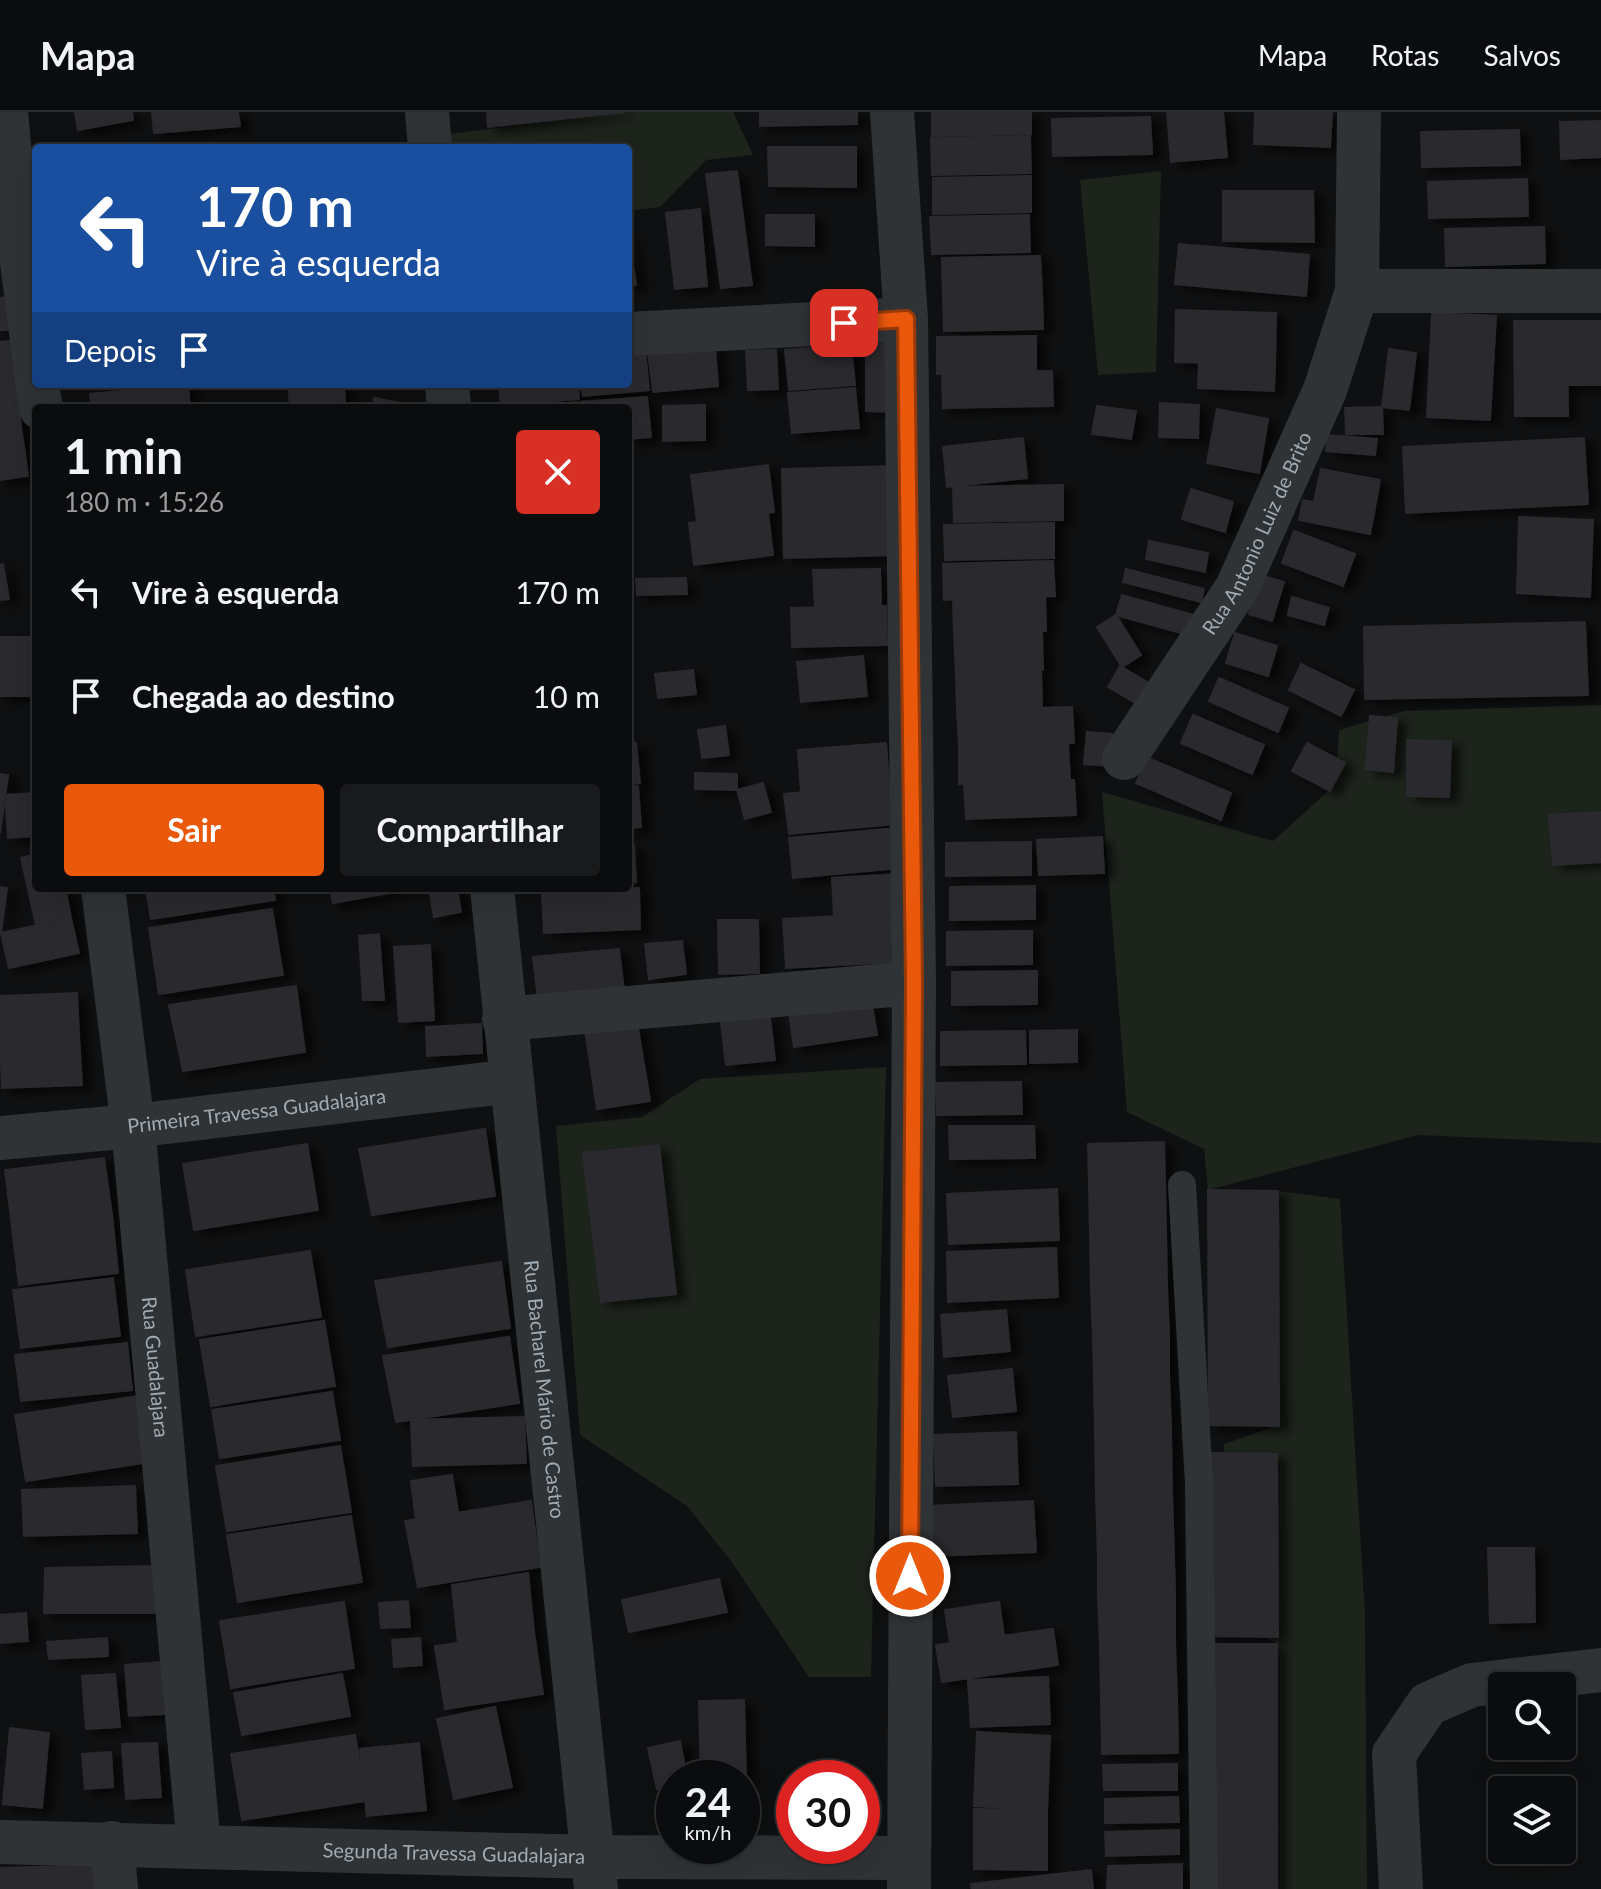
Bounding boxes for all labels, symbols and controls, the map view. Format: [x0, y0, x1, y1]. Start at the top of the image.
text: Mapa [40, 32, 136, 78]
text: Mapa [1258, 38, 1327, 72]
text: Rotas [1371, 38, 1439, 72]
text: Salvos [1483, 38, 1561, 72]
text: 170 m [196, 172, 354, 239]
icon: left [64, 176, 168, 280]
text: Vire à esquerda [196, 240, 441, 284]
pin [810, 289, 878, 357]
icon: arrive [822, 301, 866, 345]
icon: arrive [172, 328, 216, 372]
text: Depois [64, 332, 156, 368]
text: 1 min [64, 427, 183, 484]
street label: Rua Antonio Luiz de Brito [1196, 428, 1316, 639]
button: close [516, 430, 600, 514]
text: 180 m · 15:26 [64, 486, 224, 518]
icon: left [64, 570, 108, 614]
text: Vire à esquerda [132, 574, 339, 610]
text: 170 m [515, 574, 600, 610]
icon: arrive [64, 674, 108, 718]
text: Chegada ao destino [132, 678, 395, 714]
text: 10 m [533, 678, 600, 714]
button: Sair [64, 784, 324, 876]
button: Compartilhar [340, 784, 600, 876]
street label: Primeira Travessa Guadalajara [126, 1083, 387, 1138]
street label: Rua Bacharel Mário de Castro [520, 1259, 570, 1520]
street label: Rua Guadalajara [138, 1295, 175, 1439]
position arrow [868, 1534, 952, 1618]
map controls [1488, 1672, 1576, 1864]
button: search [1488, 1672, 1576, 1760]
speed limit sign: 30 [776, 1760, 880, 1864]
button: layers [1488, 1776, 1576, 1864]
text: 24 [685, 1778, 731, 1826]
text: km/h [685, 1820, 731, 1844]
street label: Segunda Travessa Guadalajara [322, 1837, 585, 1868]

